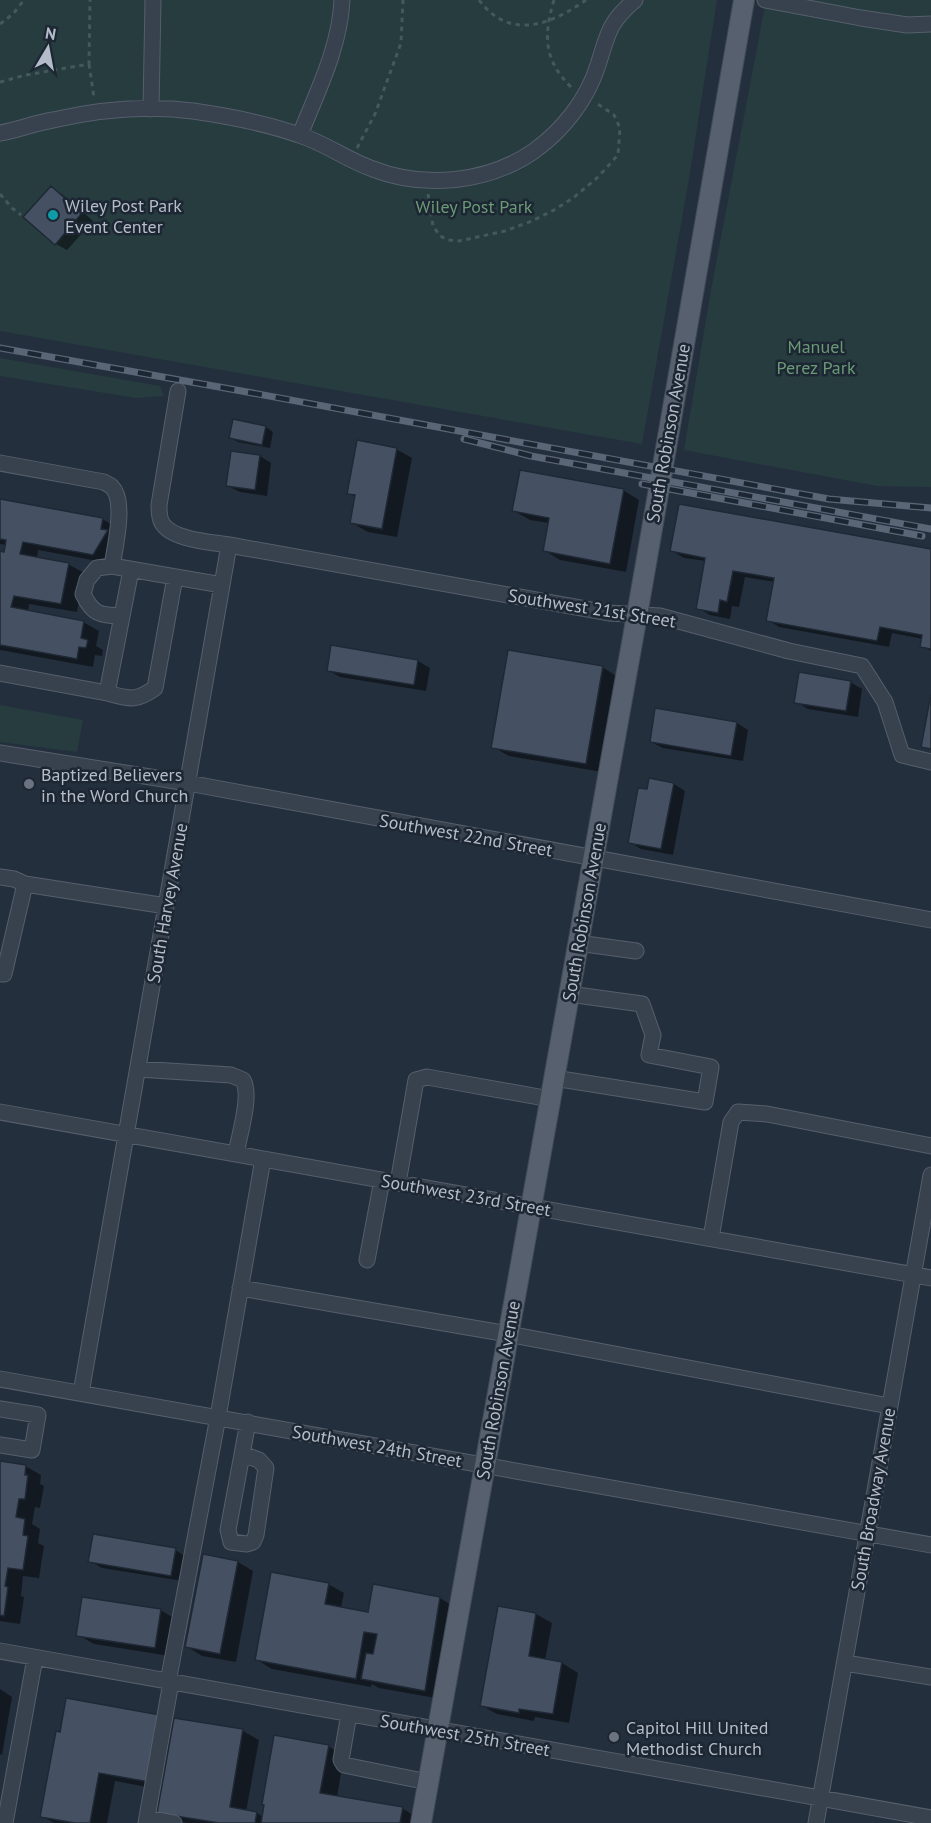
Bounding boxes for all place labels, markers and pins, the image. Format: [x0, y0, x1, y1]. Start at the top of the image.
place label: Wiley Post Park Event Center [65, 194, 182, 238]
marker: Wiley Post Park Event Center [46, 208, 60, 222]
place label: Baptized Believers in the Word Church [41, 763, 188, 807]
marker: Baptized Believers in the Word Church [22, 777, 36, 791]
place label: Capitol Hill United Methodist Church [626, 1716, 768, 1760]
marker: Capitol Hill United Methodist Church [607, 1730, 621, 1744]

